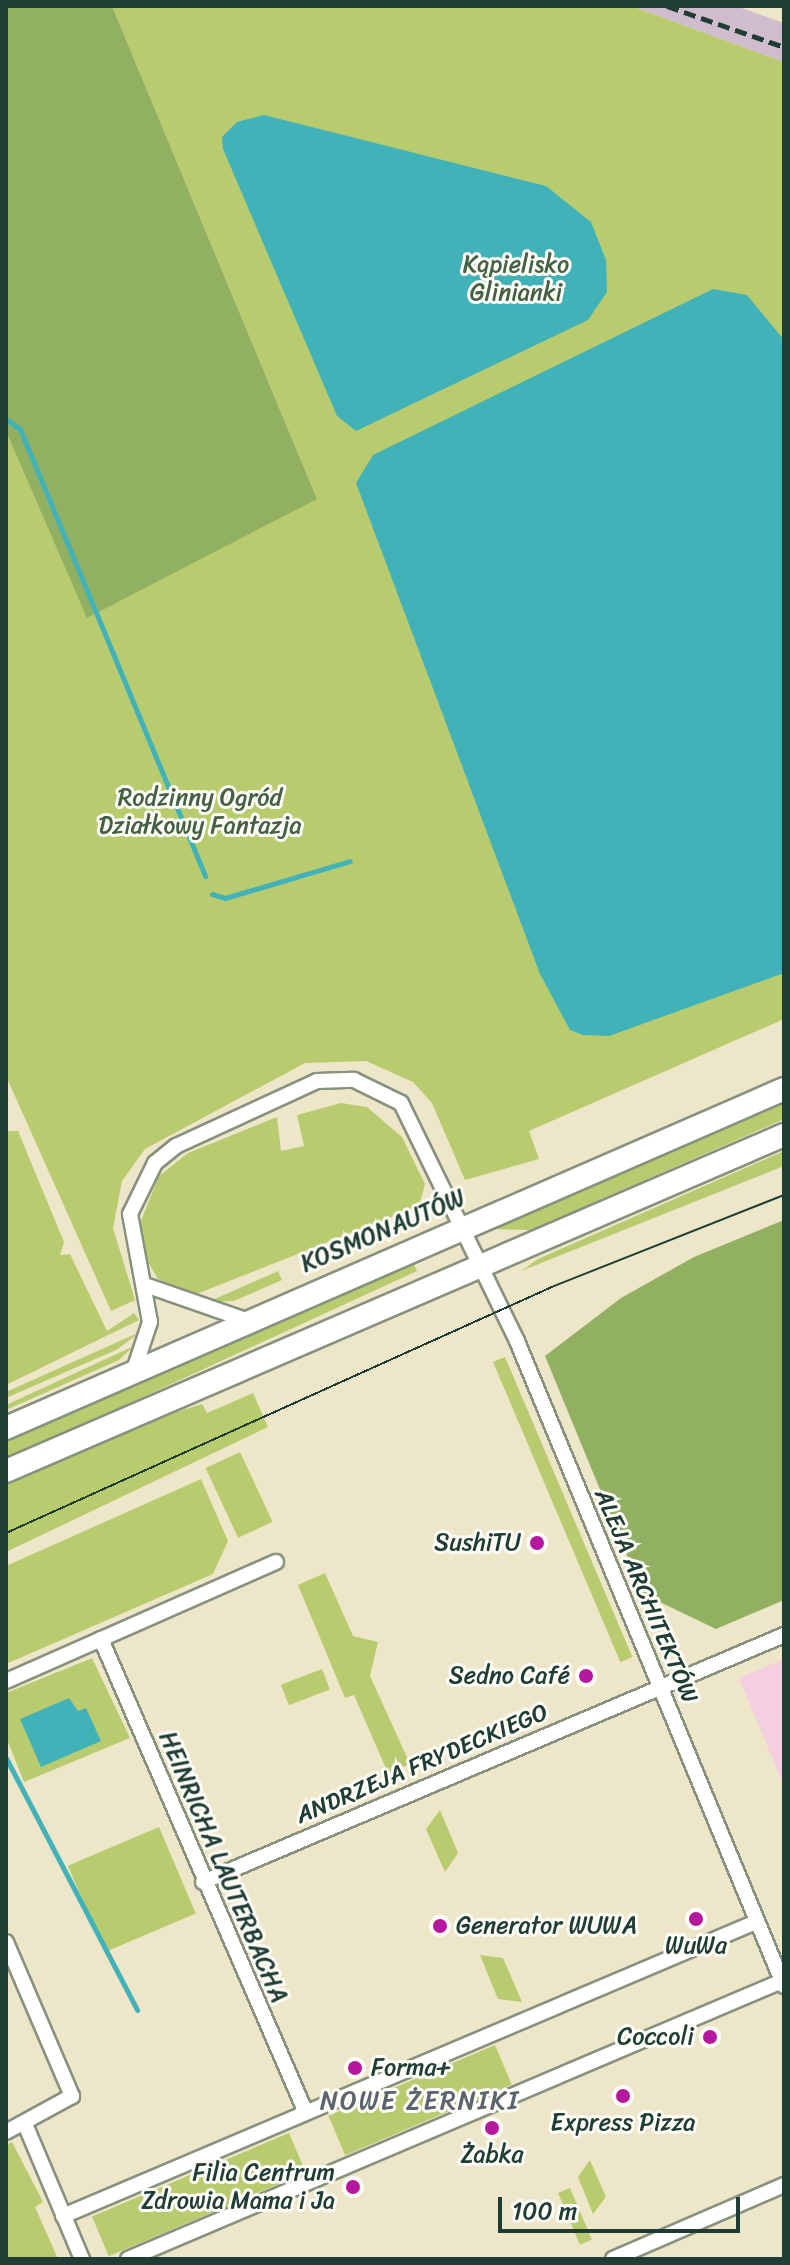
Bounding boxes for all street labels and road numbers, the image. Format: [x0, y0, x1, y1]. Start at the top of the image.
street label: KOSMONAUTÓW [296, 1183, 470, 1279]
street label: ALEJA ARCHITEKTÓW [588, 1484, 704, 1708]
street label: ANDRZEJA FRYDECKIEGO [292, 1698, 552, 1830]
street label: HEINRICHA LAUTERBACHA [153, 1727, 293, 2007]

